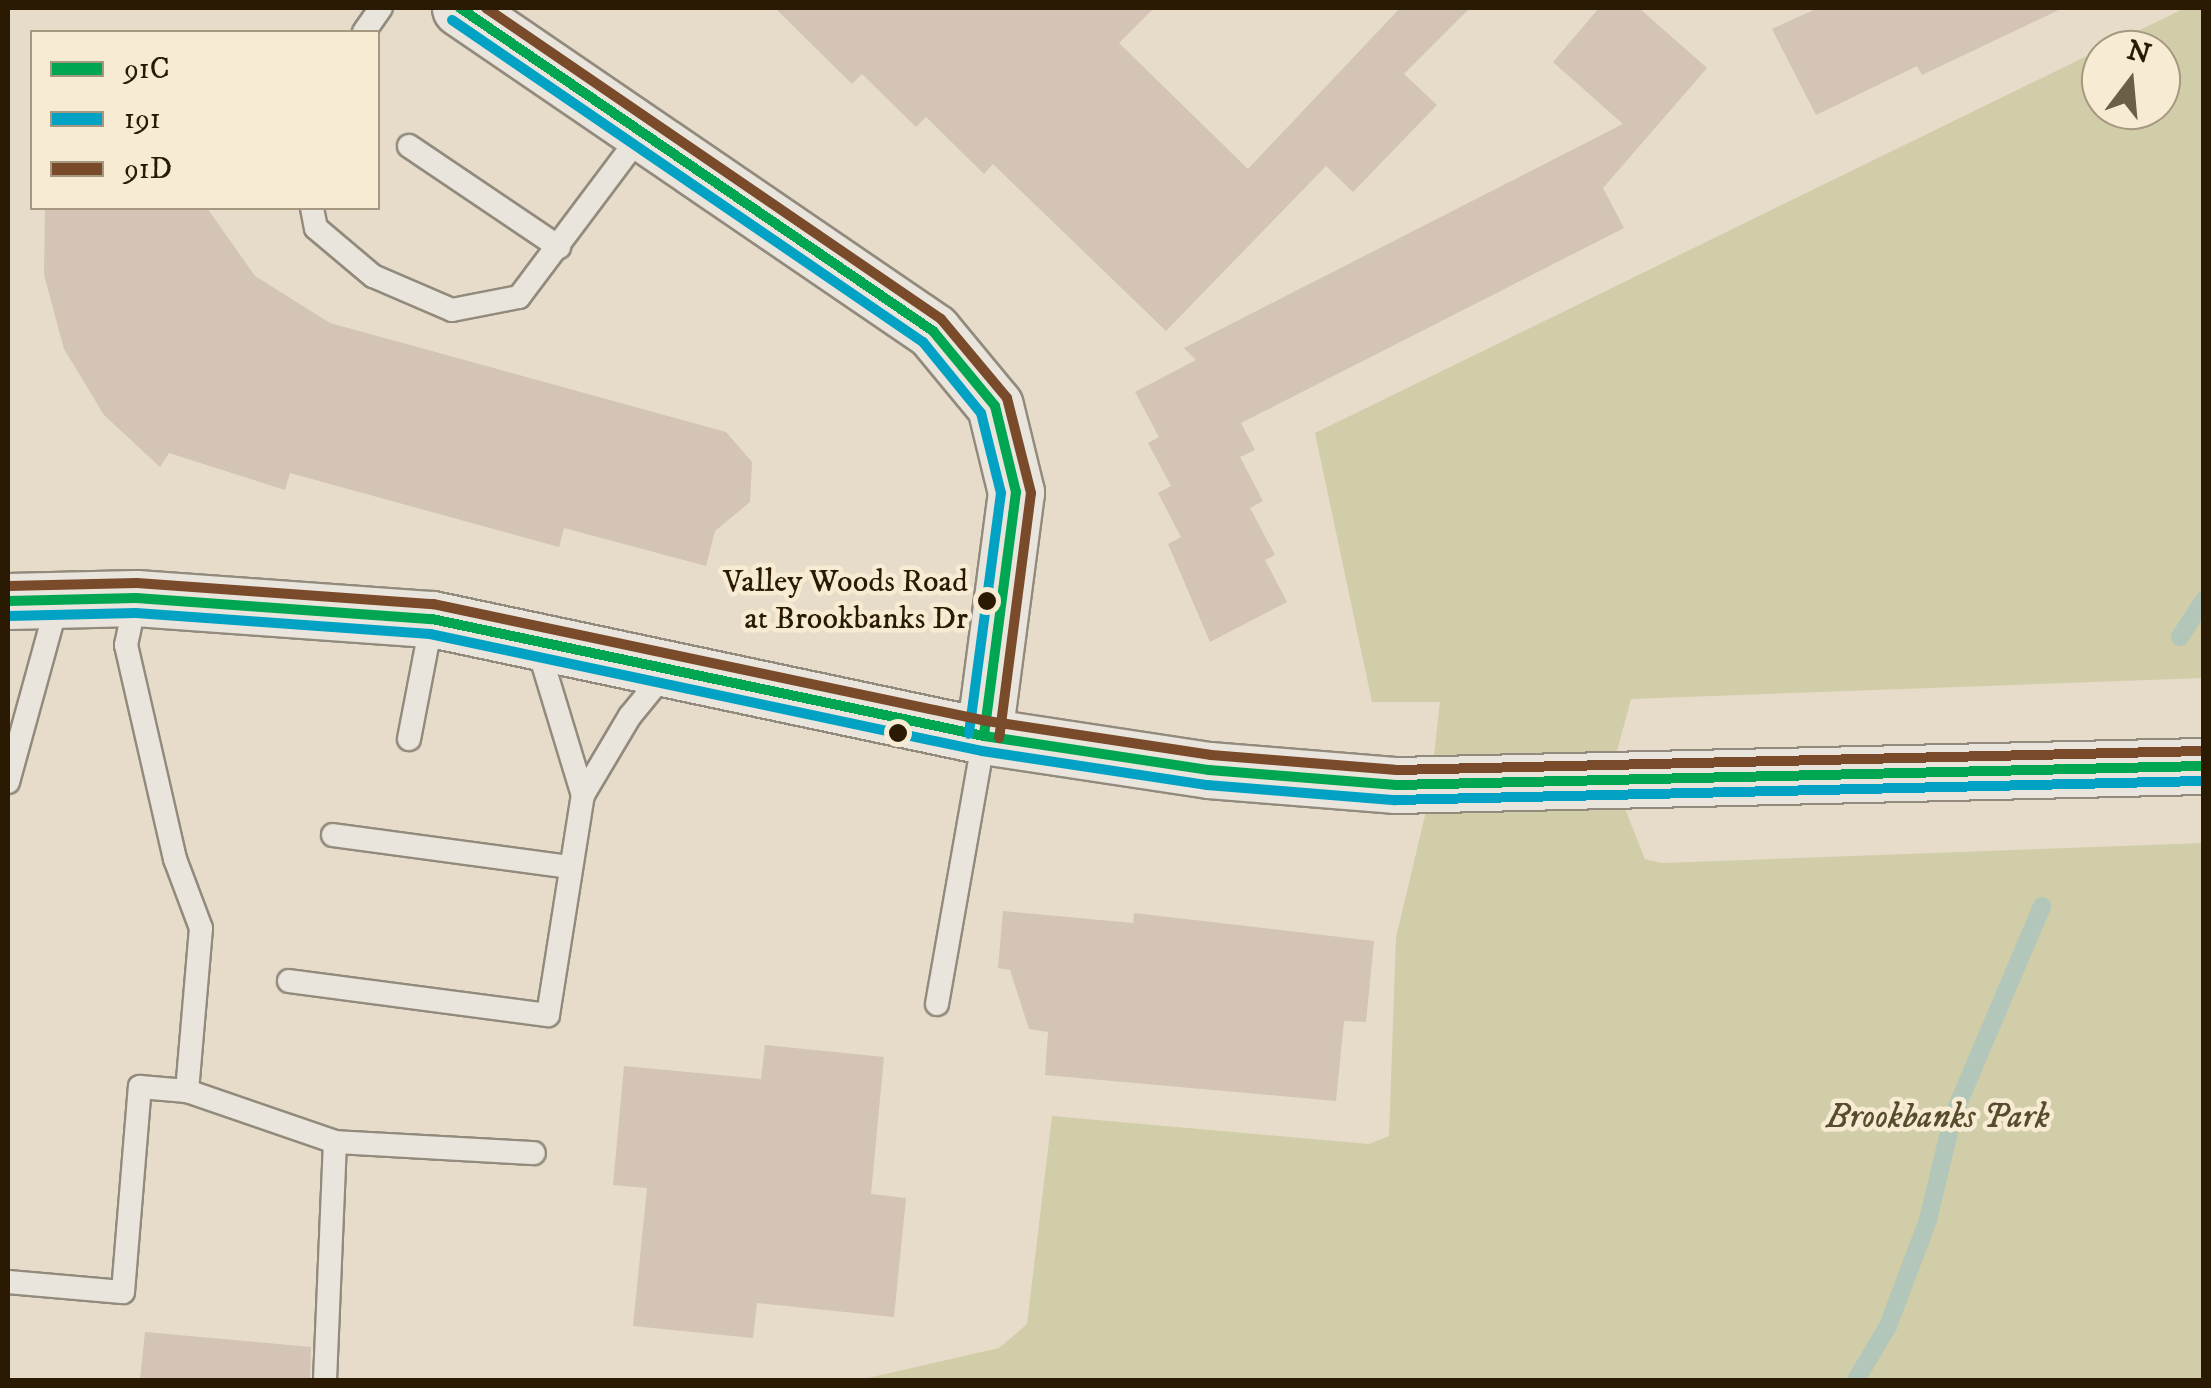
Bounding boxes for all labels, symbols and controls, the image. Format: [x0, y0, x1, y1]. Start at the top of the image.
legend [30, 30, 380, 210]
north arrow [2081, 30, 2181, 130]
text: N [2123, 33, 2155, 73]
text: 91C [124, 51, 170, 88]
text: 191 [124, 101, 161, 138]
text: 91D [124, 151, 172, 188]
place label: Valley Woods Road at Brookbanks Dr [723, 564, 968, 639]
marker: Valley Woods Road at Brookbanks Dr [977, 591, 997, 611]
unlabelled marker [888, 723, 908, 743]
park label: Brookbanks Park [1826, 1096, 2050, 1138]

